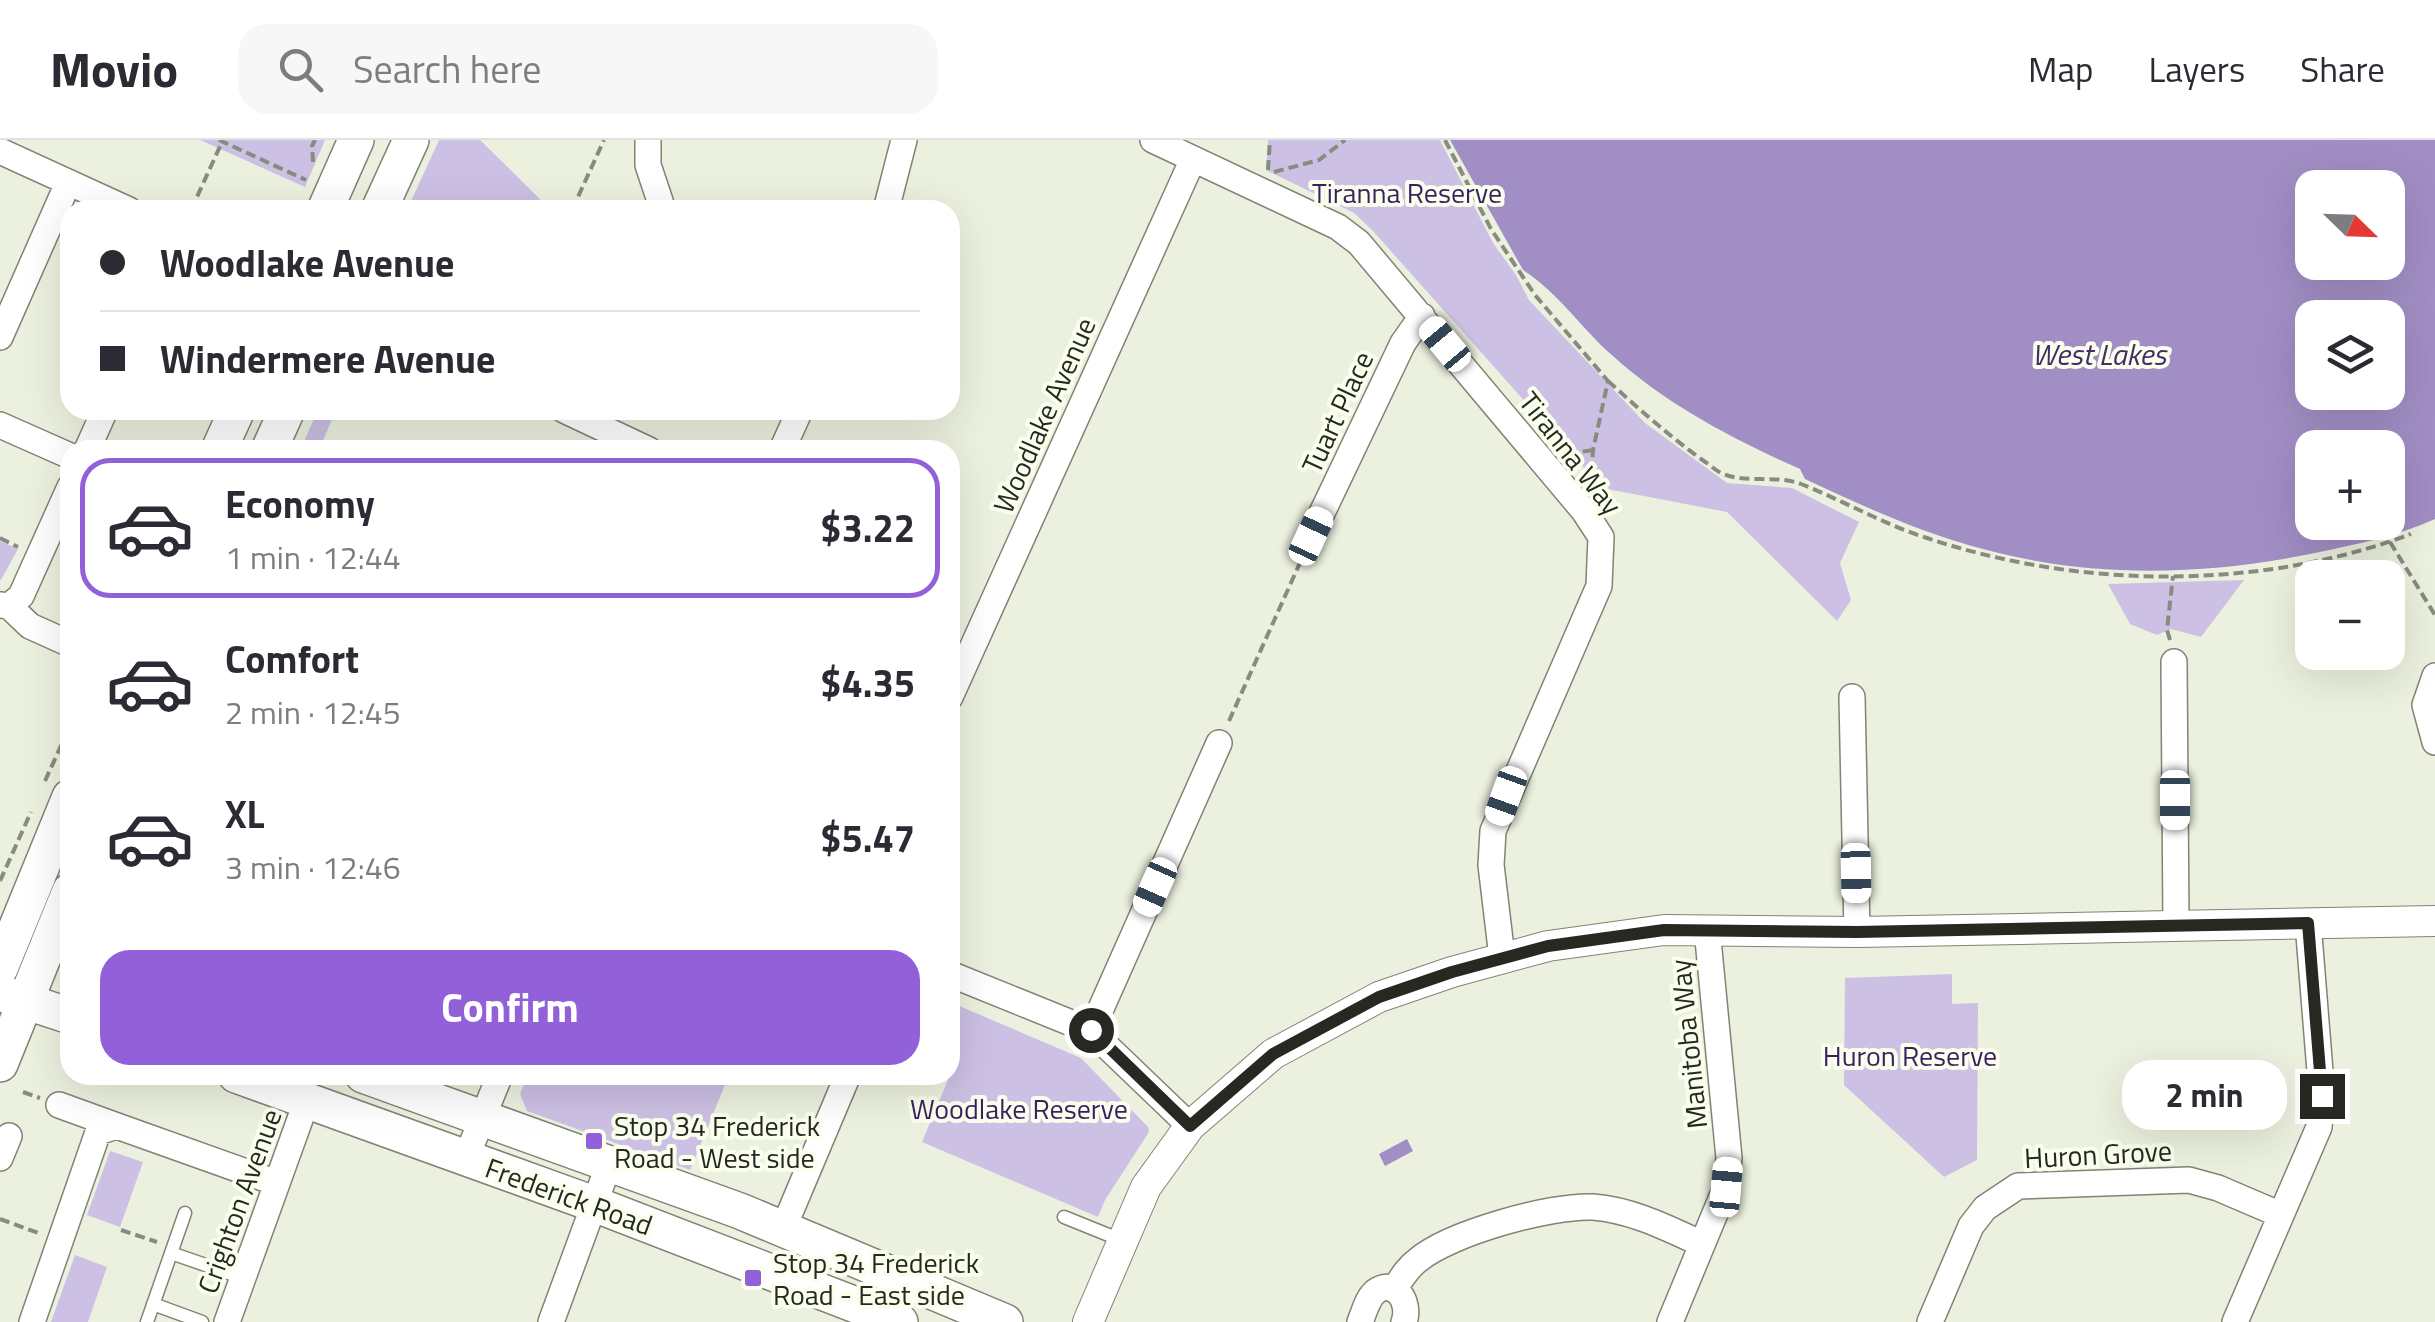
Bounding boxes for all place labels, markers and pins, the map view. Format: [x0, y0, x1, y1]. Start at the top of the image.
place label: Stop 34 Frederick Road - West side [614, 1104, 820, 1179]
marker: Stop 34 Frederick Road - West side [583, 1130, 605, 1152]
place label: Stop 34 Frederick Road - East side [773, 1241, 979, 1316]
marker: Stop 34 Frederick Road - East side [742, 1267, 764, 1289]

